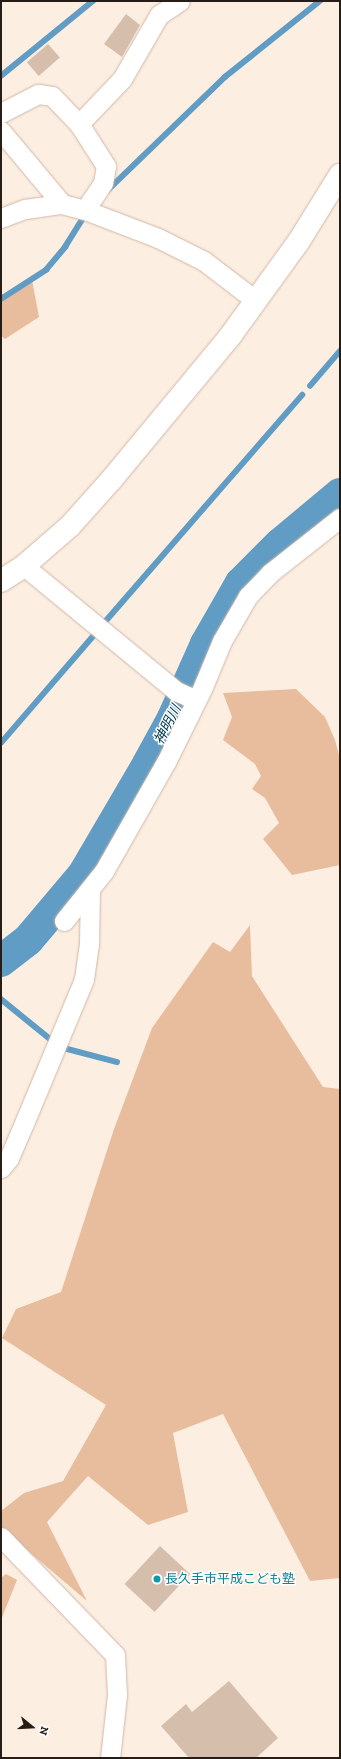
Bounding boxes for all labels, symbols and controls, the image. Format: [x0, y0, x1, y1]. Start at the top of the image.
water label: 神明川 [151, 702, 185, 748]
place label: 長久手市平成こども塾 [165, 1571, 295, 1587]
marker: 長久手市平成こども塾 [152, 1574, 162, 1584]
north arrow [12, 1707, 52, 1747]
text: N [36, 1725, 51, 1737]

